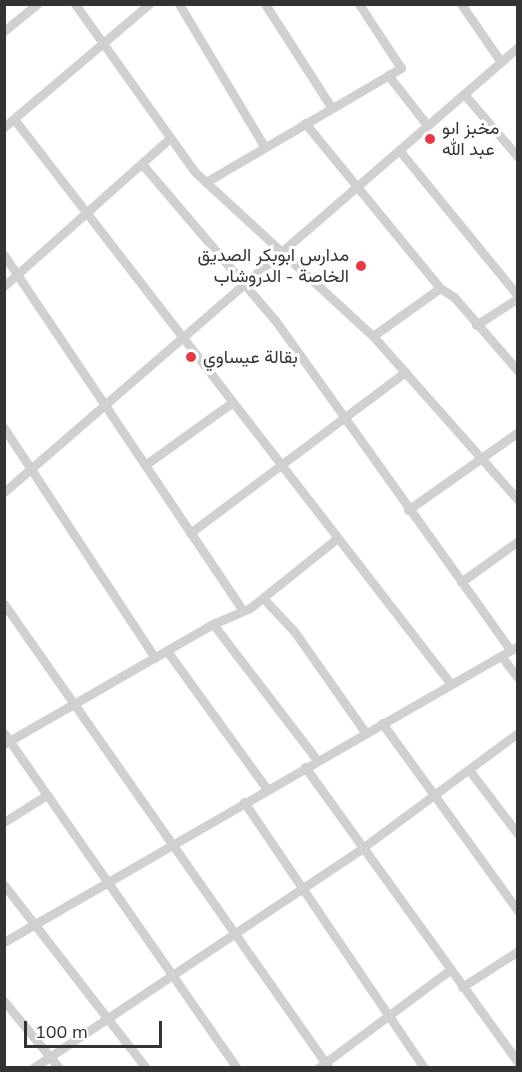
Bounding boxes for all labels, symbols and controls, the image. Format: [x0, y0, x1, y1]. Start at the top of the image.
place label: مخبز ابو عبد الله [442, 118, 499, 160]
marker: مخبز ابو عبد الله [423, 132, 437, 146]
place label: مدارس ابوبكر الصديق الخاصة - الدروشاب [197, 245, 349, 288]
marker: مدارس ابوبكر الصديق الخاصة - الدروشاب [354, 259, 368, 273]
place label: بقالة عيساوي [203, 346, 298, 368]
marker: بقالة عيساوي [184, 350, 198, 364]
scale bar [27, 1009, 165, 1047]
text: 100 m [35, 1020, 88, 1043]

